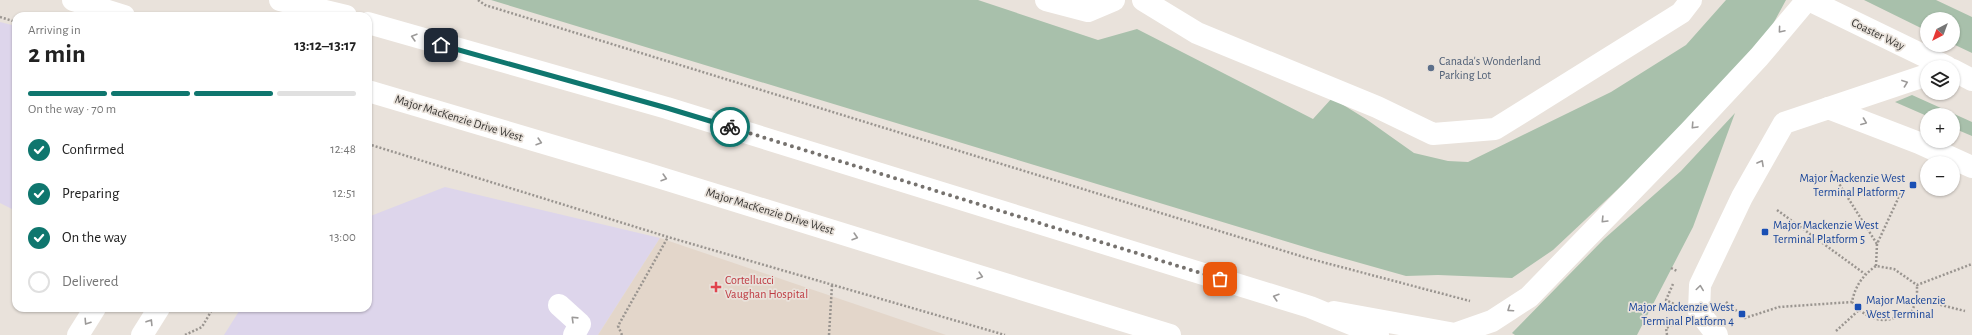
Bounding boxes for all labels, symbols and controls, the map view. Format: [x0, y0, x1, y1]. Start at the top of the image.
north arrow [1920, 12, 1960, 52]
map controls [1920, 12, 1960, 196]
street label: Coaster Way [1849, 16, 1906, 53]
text: Arriving in [28, 24, 81, 37]
one-way arrow [1779, 25, 1786, 33]
pin [424, 28, 458, 62]
one-way arrow [411, 33, 418, 42]
icon: home [430, 34, 452, 56]
text: 13:12–13:17 [294, 38, 356, 53]
text: 2 min [28, 41, 86, 67]
place label: Canada's Wonderland Parking Lot [1439, 55, 1541, 81]
button: layers [1920, 60, 1960, 100]
marker: Canada's Wonderland Parking Lot [1426, 63, 1436, 73]
one-way arrow [1901, 79, 1908, 87]
street label: Major MacKenzie Drive West [393, 93, 525, 144]
text: On the way · 70 m [28, 103, 116, 116]
courier [710, 107, 750, 147]
button: + [1920, 108, 1960, 148]
icon: bike [719, 116, 741, 138]
one-way arrow [1861, 118, 1868, 126]
one-way arrow [1692, 121, 1699, 129]
one-way arrow [536, 137, 543, 146]
icon: check [28, 139, 50, 161]
text: Confirmed [62, 142, 124, 157]
text: 12:48 [330, 143, 356, 156]
button: − [1920, 156, 1960, 196]
one-way arrow [1757, 160, 1764, 167]
place label: Major Mackenzie West Terminal Platform 7 [1799, 172, 1905, 198]
one-way arrow [661, 174, 668, 182]
marker: Major Mackenzie West Terminal Platform 7 [1908, 180, 1918, 190]
icon: check [28, 183, 50, 205]
text: Preparing [62, 186, 119, 201]
street label: Major MacKenzie Drive West [704, 186, 836, 237]
text: 12:51 [333, 187, 356, 200]
one-way arrow [1601, 215, 1609, 223]
place label: Major Mackenzie West Terminal Platform 5 [1773, 219, 1879, 245]
icon: check [28, 227, 50, 249]
marker: Major Mackenzie West Terminal Platform 5 [1760, 227, 1770, 237]
text: On the way [62, 230, 127, 245]
text: 13:00 [329, 231, 356, 244]
one-way arrow [852, 233, 859, 241]
pin [1203, 262, 1237, 296]
icon: bag [1209, 268, 1231, 290]
one-way arrow [976, 271, 983, 280]
text: Delivered [62, 274, 119, 289]
place label: Cortellucci Vaughan Hospital [725, 274, 808, 300]
marker: Cortellucci Vaughan Hospital [710, 281, 722, 293]
one-way arrow [1695, 285, 1704, 291]
one-way arrow [1273, 293, 1280, 302]
place label: Major Mackenzie West Terminal [1866, 294, 1946, 320]
place label: Major Mackenzie West Terminal Platform 4 [1628, 301, 1734, 327]
marker: Major Mackenzie West Terminal [1853, 302, 1863, 312]
one-way arrow [1507, 304, 1514, 312]
marker: Major Mackenzie West Terminal Platform 4 [1737, 309, 1747, 319]
one-way arrow [571, 316, 579, 324]
one-way arrow [85, 317, 92, 324]
one-way arrow [145, 319, 152, 326]

